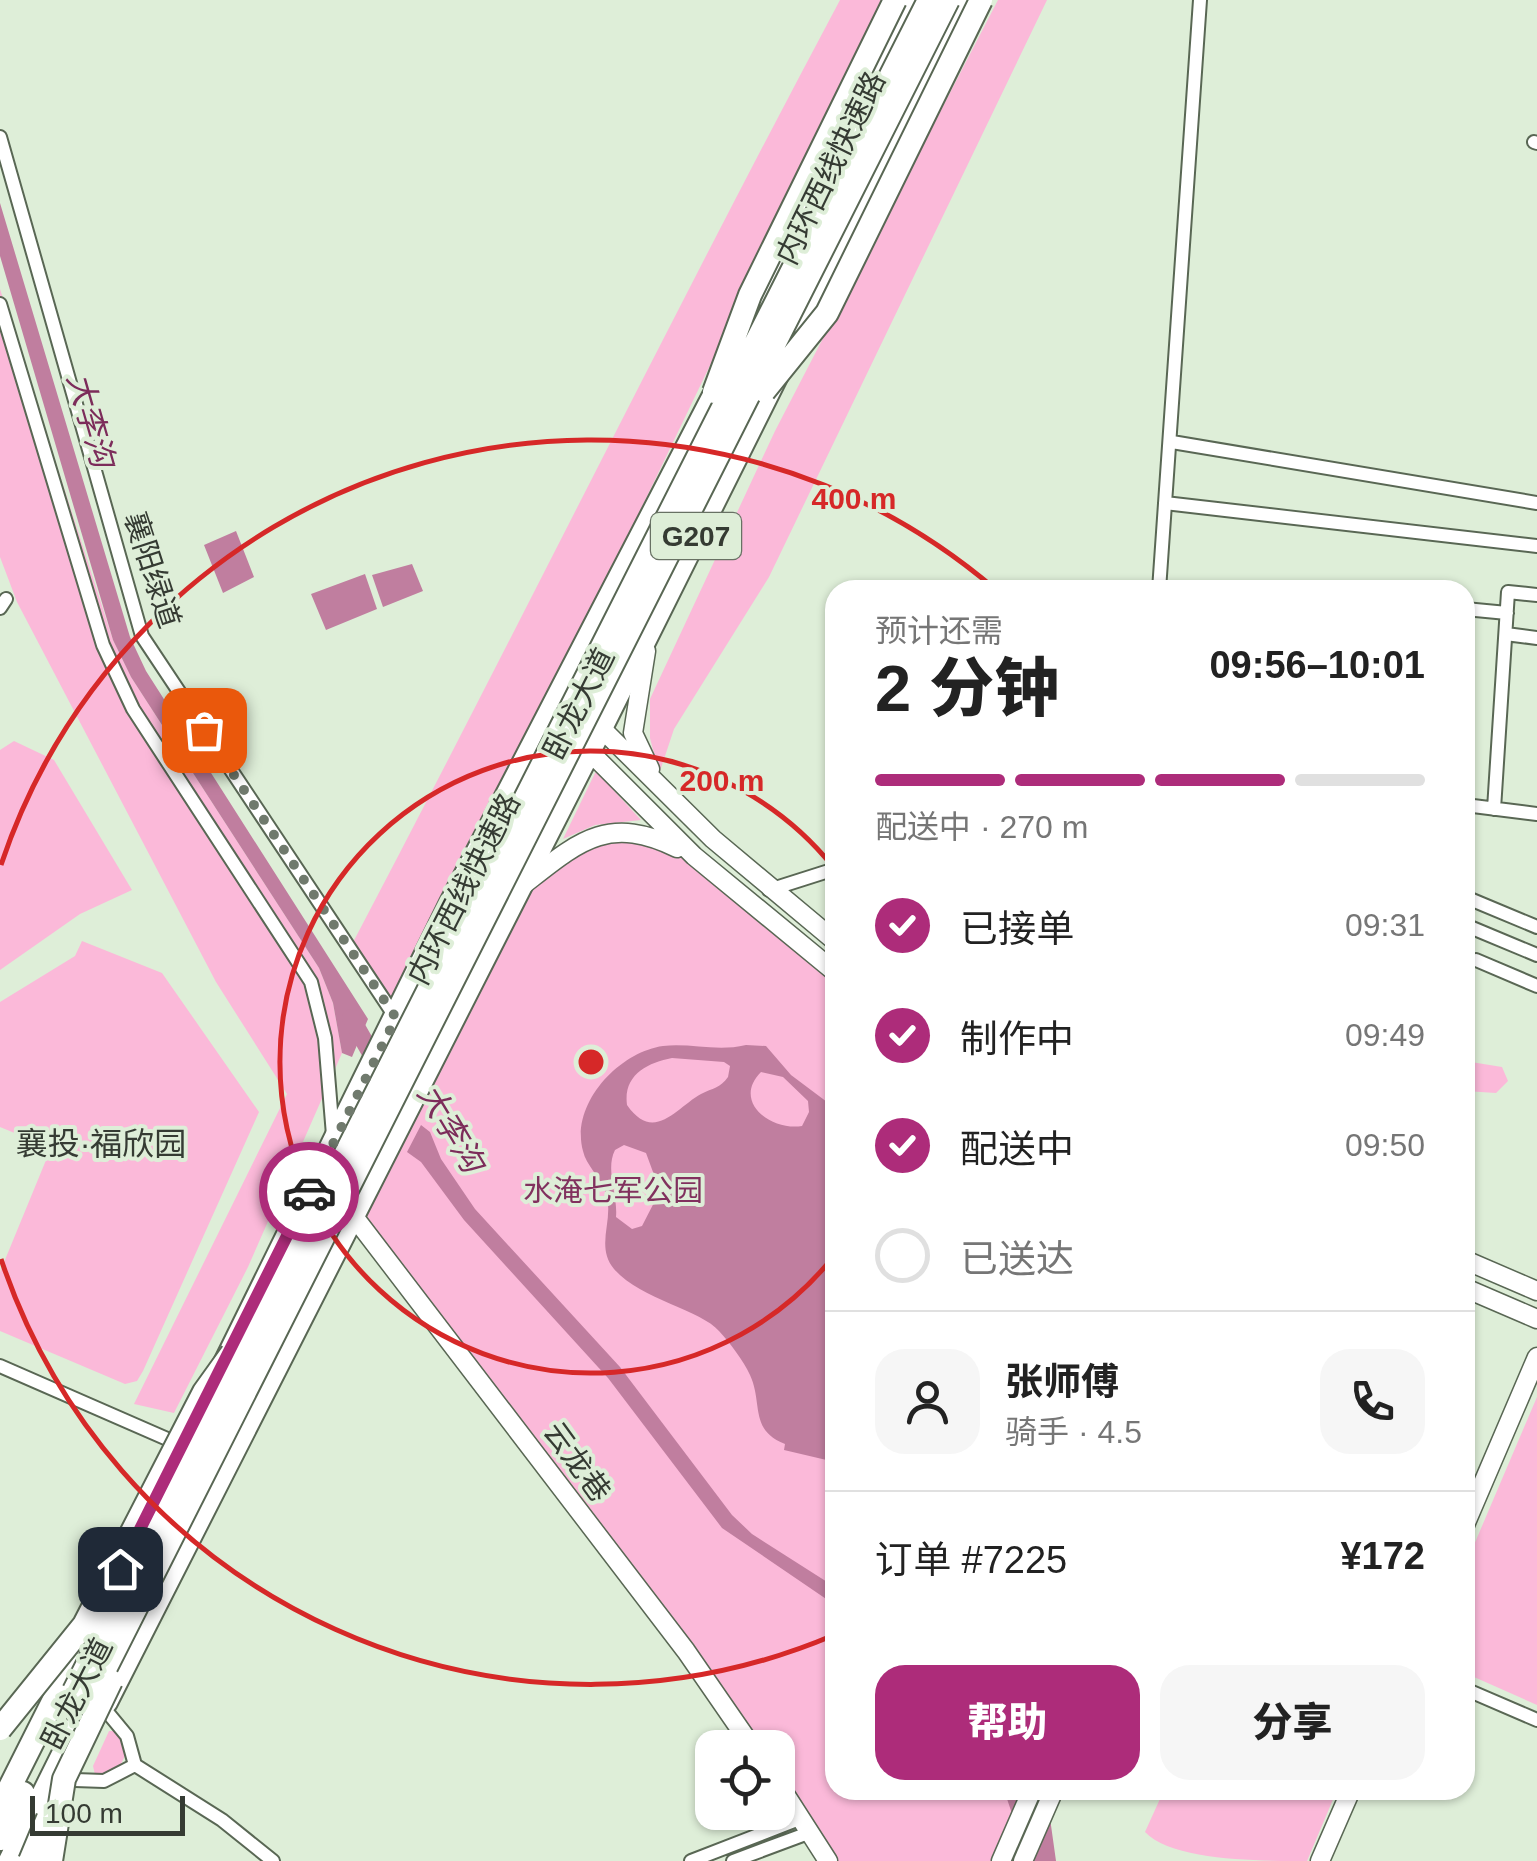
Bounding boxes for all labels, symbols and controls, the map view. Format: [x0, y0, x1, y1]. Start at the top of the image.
street label: 内环西线快速路 [770, 66, 891, 269]
water label: 大李沟 [60, 369, 122, 474]
text: 400 m [811, 482, 897, 515]
street label: 襄阳绿道 [118, 508, 187, 632]
road number: G207 [651, 513, 741, 559]
text: 预计还需 [875, 613, 1003, 649]
street label: 卧龙大道 [537, 643, 620, 765]
text: 09:56–10:01 [1209, 644, 1425, 686]
text: 2 分钟 [875, 652, 1059, 725]
pin [162, 688, 247, 773]
icon: bag [177, 703, 232, 758]
text: 200 m [679, 764, 765, 797]
street label: 内环西线快速路 [401, 788, 526, 990]
text: 配送中 · 270 m [875, 809, 1088, 845]
icon: check [875, 898, 930, 953]
text: 09:31 [1345, 907, 1425, 943]
text: 已接单 [960, 908, 1074, 950]
icon: check [875, 1008, 930, 1063]
text: 09:49 [1345, 1017, 1425, 1053]
text: 制作中 [960, 1018, 1074, 1060]
centre of rings [573, 1044, 609, 1080]
water label: 大李沟 [411, 1078, 493, 1181]
icon: check [875, 1118, 930, 1173]
district label: 襄投·福欣园 [16, 1126, 186, 1162]
text: 09:50 [1345, 1127, 1425, 1163]
text: 配送中 [960, 1128, 1074, 1170]
courier [259, 1142, 359, 1242]
icon: car [282, 1165, 337, 1220]
park label: 水淹七军公园 [523, 1174, 703, 1207]
text: 已送达 [960, 1238, 1074, 1280]
button: person [875, 1349, 980, 1454]
button: phone [1320, 1349, 1425, 1454]
text: 张师傅 [1005, 1361, 1119, 1403]
text: 骑手 · 4.5 [1005, 1414, 1142, 1450]
street label: 云龙巷 [538, 1416, 617, 1508]
pin [78, 1527, 163, 1612]
text: ¥172 [1340, 1535, 1425, 1577]
text: 订单 #7225 [875, 1539, 1067, 1581]
icon: home [93, 1542, 148, 1597]
street label: 卧龙大道 [35, 1633, 118, 1755]
button: 帮助 [875, 1665, 1140, 1780]
button: 分享 [1160, 1665, 1425, 1780]
map controls [695, 1730, 795, 1830]
button: locate [695, 1730, 795, 1830]
scale bar [30, 1791, 185, 1836]
text: 100 m [45, 1798, 123, 1829]

